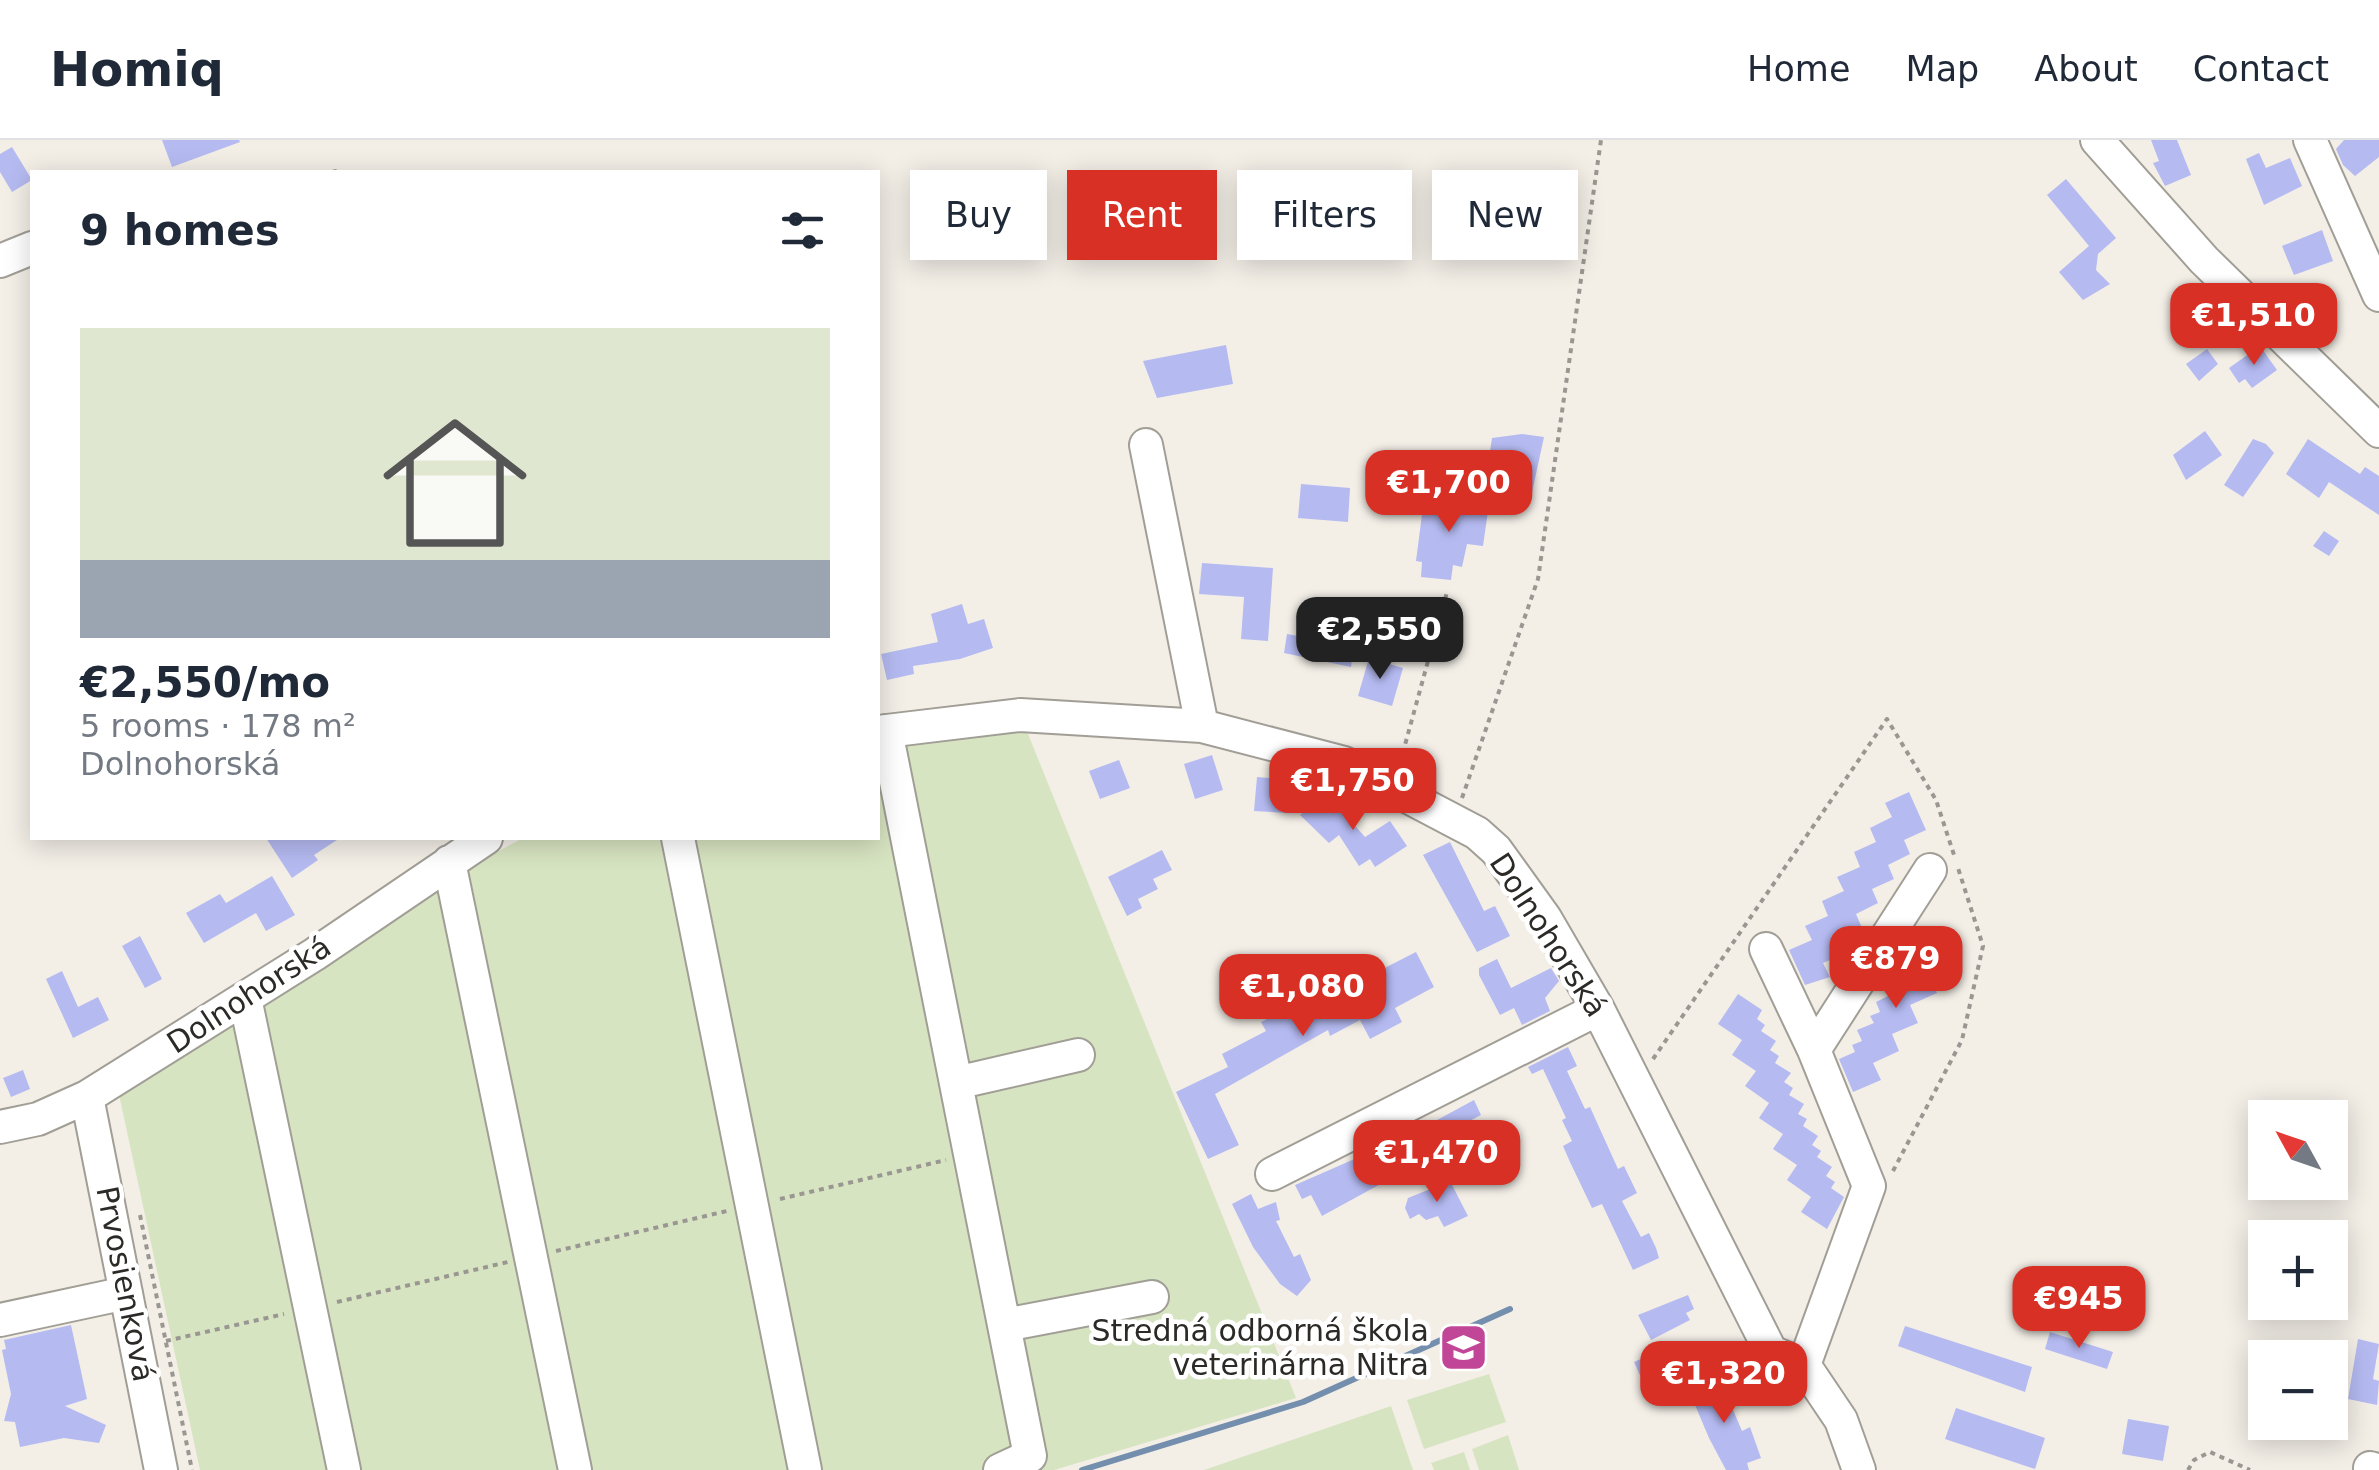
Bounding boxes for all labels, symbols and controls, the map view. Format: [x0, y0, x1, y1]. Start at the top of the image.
text: Homiq [50, 41, 224, 97]
text: Home [1747, 49, 1850, 89]
text: Map [1905, 49, 1979, 89]
text: About [2034, 49, 2138, 89]
text: Contact [2193, 49, 2329, 89]
chip: Buy [910, 170, 1047, 260]
chip: Rent [1067, 170, 1217, 260]
chip: Filters [1237, 170, 1412, 260]
chip: New [1432, 170, 1578, 260]
icon: filters [775, 203, 830, 258]
text: 9 homes [80, 206, 280, 255]
pin: €1,510 [2173, 283, 2335, 368]
text: €1,510 [2192, 296, 2316, 334]
icon: home [365, 393, 545, 573]
pin: €1,700 [1368, 450, 1530, 535]
text: €1,700 [1387, 463, 1511, 501]
pin: €2,550 [1299, 597, 1461, 682]
text: €2,550 [1318, 610, 1442, 648]
text: €2,550/mo [80, 658, 330, 707]
text: 5 rooms · 178 m² [80, 707, 356, 745]
text: Dolnohorská [80, 745, 280, 783]
pin: €1,750 [1272, 748, 1434, 833]
text: €1,750 [1291, 761, 1415, 799]
street label: Dolnohorská [1483, 846, 1614, 1023]
pin: €879 [1837, 926, 1955, 1011]
street label: Dolnohorská [160, 929, 337, 1060]
text: €879 [1851, 939, 1941, 977]
pin: €1,080 [1222, 954, 1384, 1039]
text: €1,080 [1241, 967, 1365, 1005]
north arrow [2248, 1100, 2348, 1200]
map controls [2248, 1100, 2348, 1440]
pin: €1,470 [1356, 1120, 1518, 1205]
text: €1,470 [1375, 1133, 1499, 1171]
street label: Prvosienková [89, 1183, 162, 1385]
button: + [2248, 1220, 2348, 1320]
pin: €945 [2020, 1266, 2138, 1351]
text: €945 [2034, 1279, 2124, 1317]
place label: Stredná odborná škola veterinárna Nitra [1092, 1313, 1429, 1382]
school or university icon: Stredná odborná škola veterinárna Nitra [1438, 1322, 1490, 1374]
button: − [2248, 1340, 2348, 1440]
pin: €1,320 [1643, 1341, 1805, 1426]
text: €1,320 [1662, 1354, 1786, 1392]

